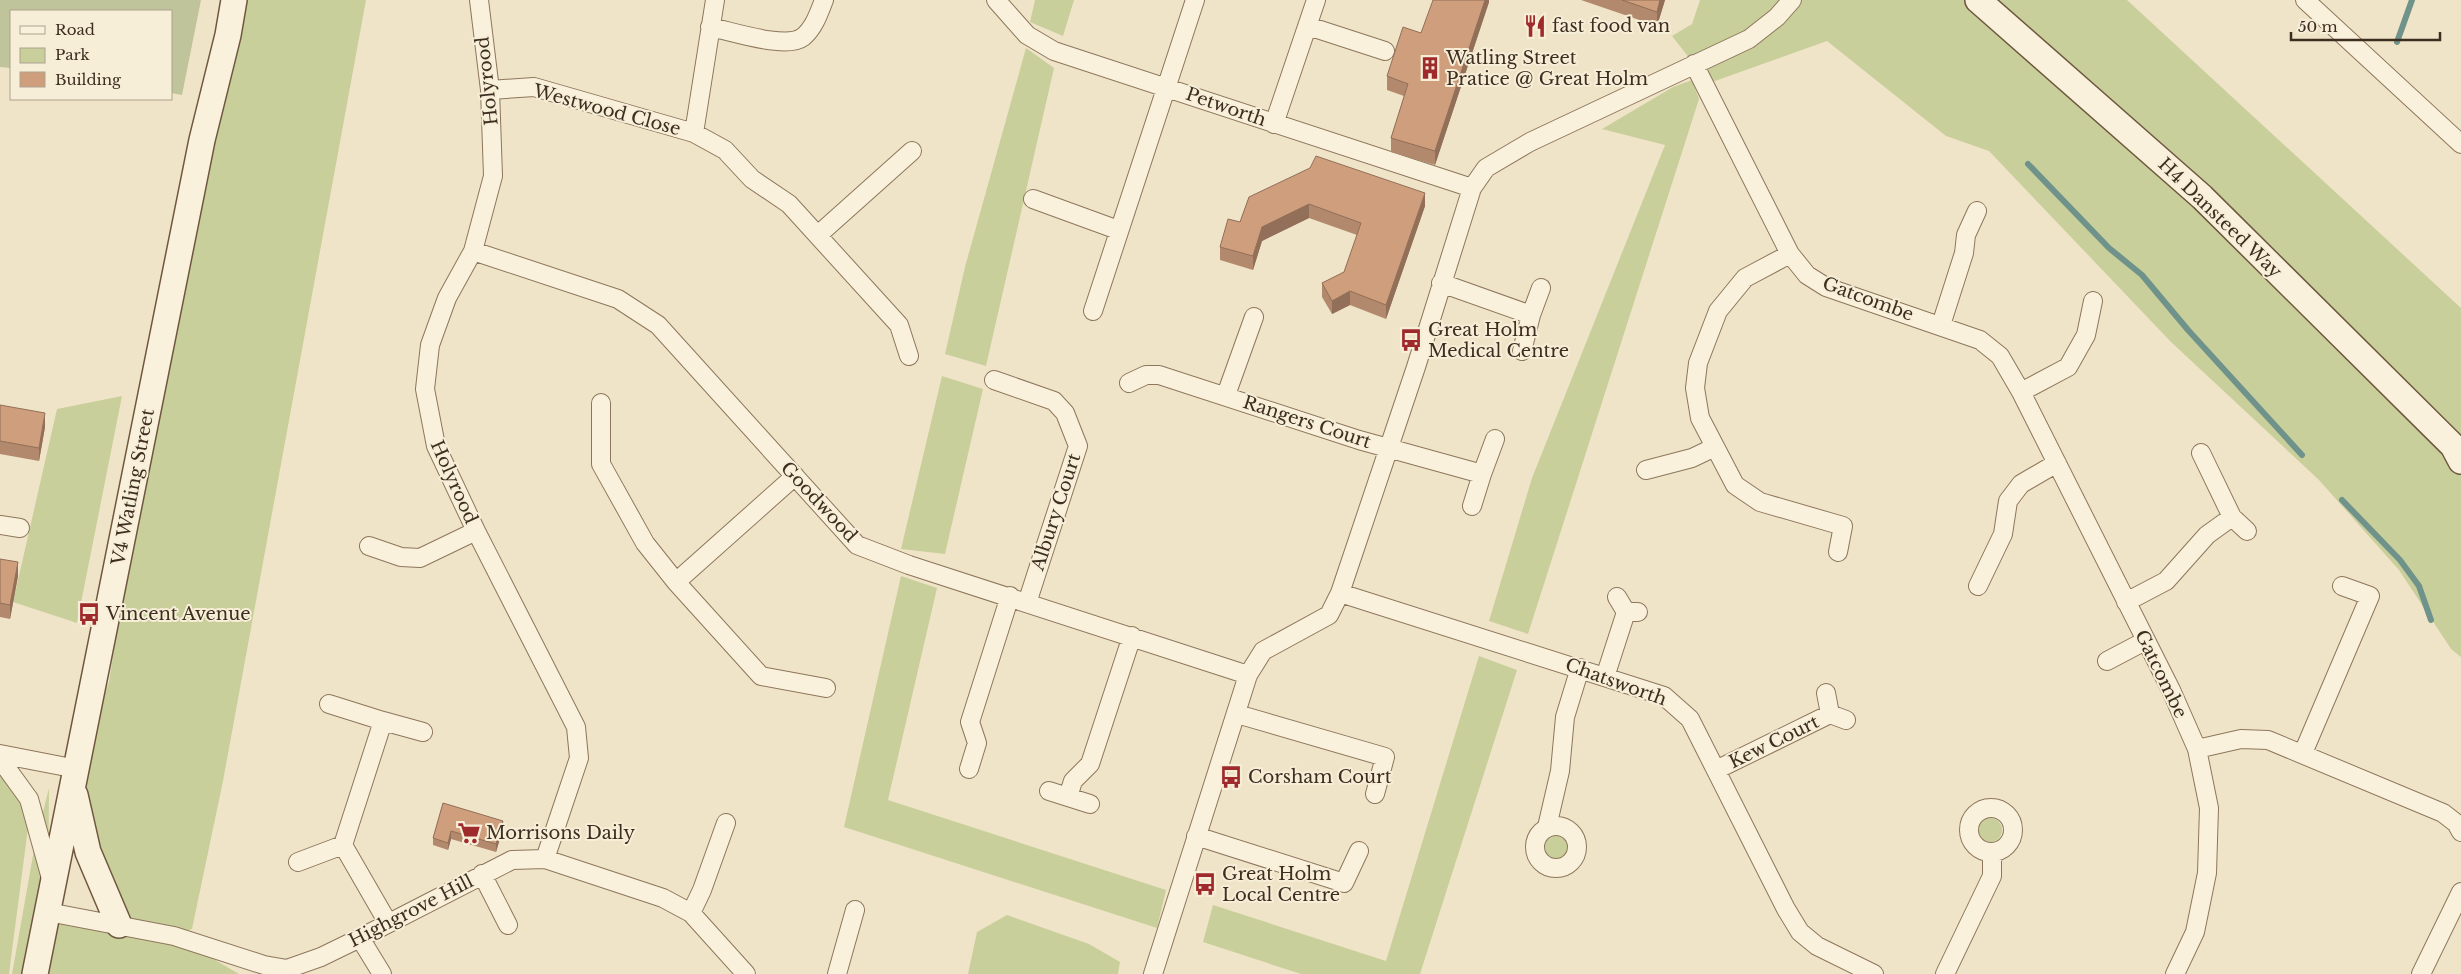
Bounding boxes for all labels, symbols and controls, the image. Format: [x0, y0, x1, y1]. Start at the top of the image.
legend [10, 10, 172, 100]
scale bar [2291, 10, 2440, 42]
restaurant icon: fast food van [1522, 13, 1548, 39]
place label: fast food van [1552, 15, 1670, 37]
text: 50 m [2298, 17, 2338, 36]
text: Road [55, 20, 95, 39]
street label: Holyrood [471, 35, 503, 127]
text: Park [55, 45, 91, 64]
place label: Watling Street Pratice @ Great Holm [1445, 47, 1648, 90]
building icon: Watling Street Pratice @ Great Holm [1417, 55, 1443, 81]
text: Building [55, 70, 122, 89]
street label: Westwood Close [530, 80, 683, 140]
street label: Petworth [1183, 83, 1269, 131]
street label: H4 Dansteed Way [2154, 153, 2287, 283]
street label: Gatcombe [1819, 272, 1917, 326]
place label: Great Holm Medical Centre [1428, 319, 1569, 362]
bus stop icon: Great Holm Medical Centre [1398, 327, 1424, 353]
street label: Rangers Court [1240, 391, 1374, 453]
street label: V4 Watling Street [107, 407, 159, 568]
street label: Holyrood [426, 437, 482, 527]
street label: Albury Court [1026, 450, 1085, 574]
street label: Goodwood [776, 457, 862, 547]
bus stop icon: Vincent Avenue [76, 601, 102, 627]
place label: Vincent Avenue [105, 603, 251, 625]
street label: Gatcombe [2130, 626, 2192, 722]
street label: Chatsworth [1562, 653, 1670, 711]
street label: Kew Court [1725, 711, 1823, 773]
bus stop icon: Corsham Court [1218, 764, 1244, 790]
place label: Corsham Court [1248, 766, 1392, 788]
supermarket icon: Morrisons Daily [456, 820, 482, 846]
place label: Morrisons Daily [486, 822, 636, 844]
place label: Great Holm Local Centre [1222, 863, 1340, 906]
street label: Highgrove Hill [345, 870, 477, 952]
bus stop icon: Great Holm Local Centre [1192, 871, 1218, 897]

